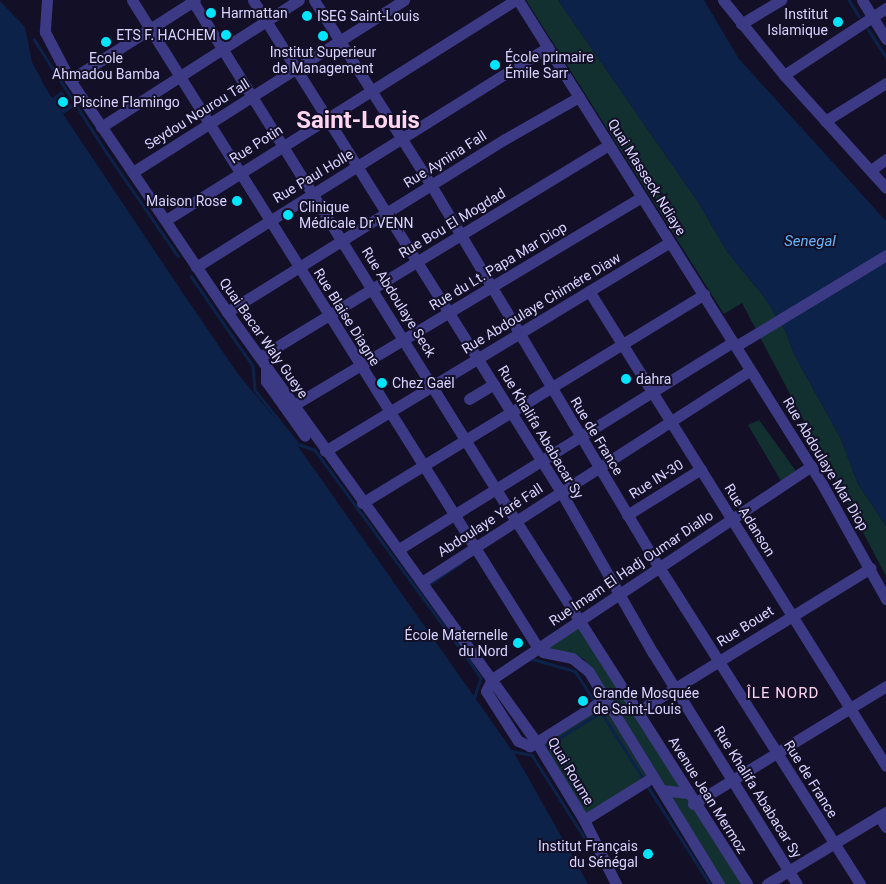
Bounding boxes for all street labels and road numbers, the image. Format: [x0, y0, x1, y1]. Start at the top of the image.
street label: Seydou Nourou Tall [141, 75, 253, 153]
street label: Quai Masseck Ndiaye [604, 116, 690, 238]
street label: Rue Potin [226, 121, 286, 167]
street label: Rue Aynina Fall [400, 127, 490, 191]
street label: Rue Paul Holle [270, 146, 356, 206]
street label: Rue Bou El Mogdad [396, 185, 508, 261]
street label: Rue du Lt. Papa Mar Diop [426, 218, 570, 314]
street label: Rue Abdoulaye Seck [358, 244, 440, 360]
street label: Rue Abdoulaye Chimére Diaw [459, 249, 623, 357]
street label: Rue Blaise Diagne [310, 265, 384, 369]
street label: Quai Bacar Waly Gueye [216, 275, 312, 401]
street label: Rue Khalifa Ababacar Sy [495, 362, 587, 502]
street label: Rue de France [567, 394, 627, 478]
street label: Rue Abdoulaye Mar Diop [779, 394, 873, 534]
street label: Rue IN-30 [626, 456, 686, 502]
street label: Abdoulaye Yaré Fall [434, 480, 546, 560]
street label: Rue Adanson [721, 481, 779, 559]
street label: Rue Imam El Hadj Oumar Diallo [546, 507, 716, 629]
street label: Rue Bouet [714, 602, 776, 650]
street label: Rue Khalifa Ababacar Sy [711, 723, 805, 861]
street label: Avenue Jean Mermoz [665, 733, 751, 857]
street label: Quai Roume [544, 734, 598, 808]
street label: Rue de France [781, 737, 841, 821]

